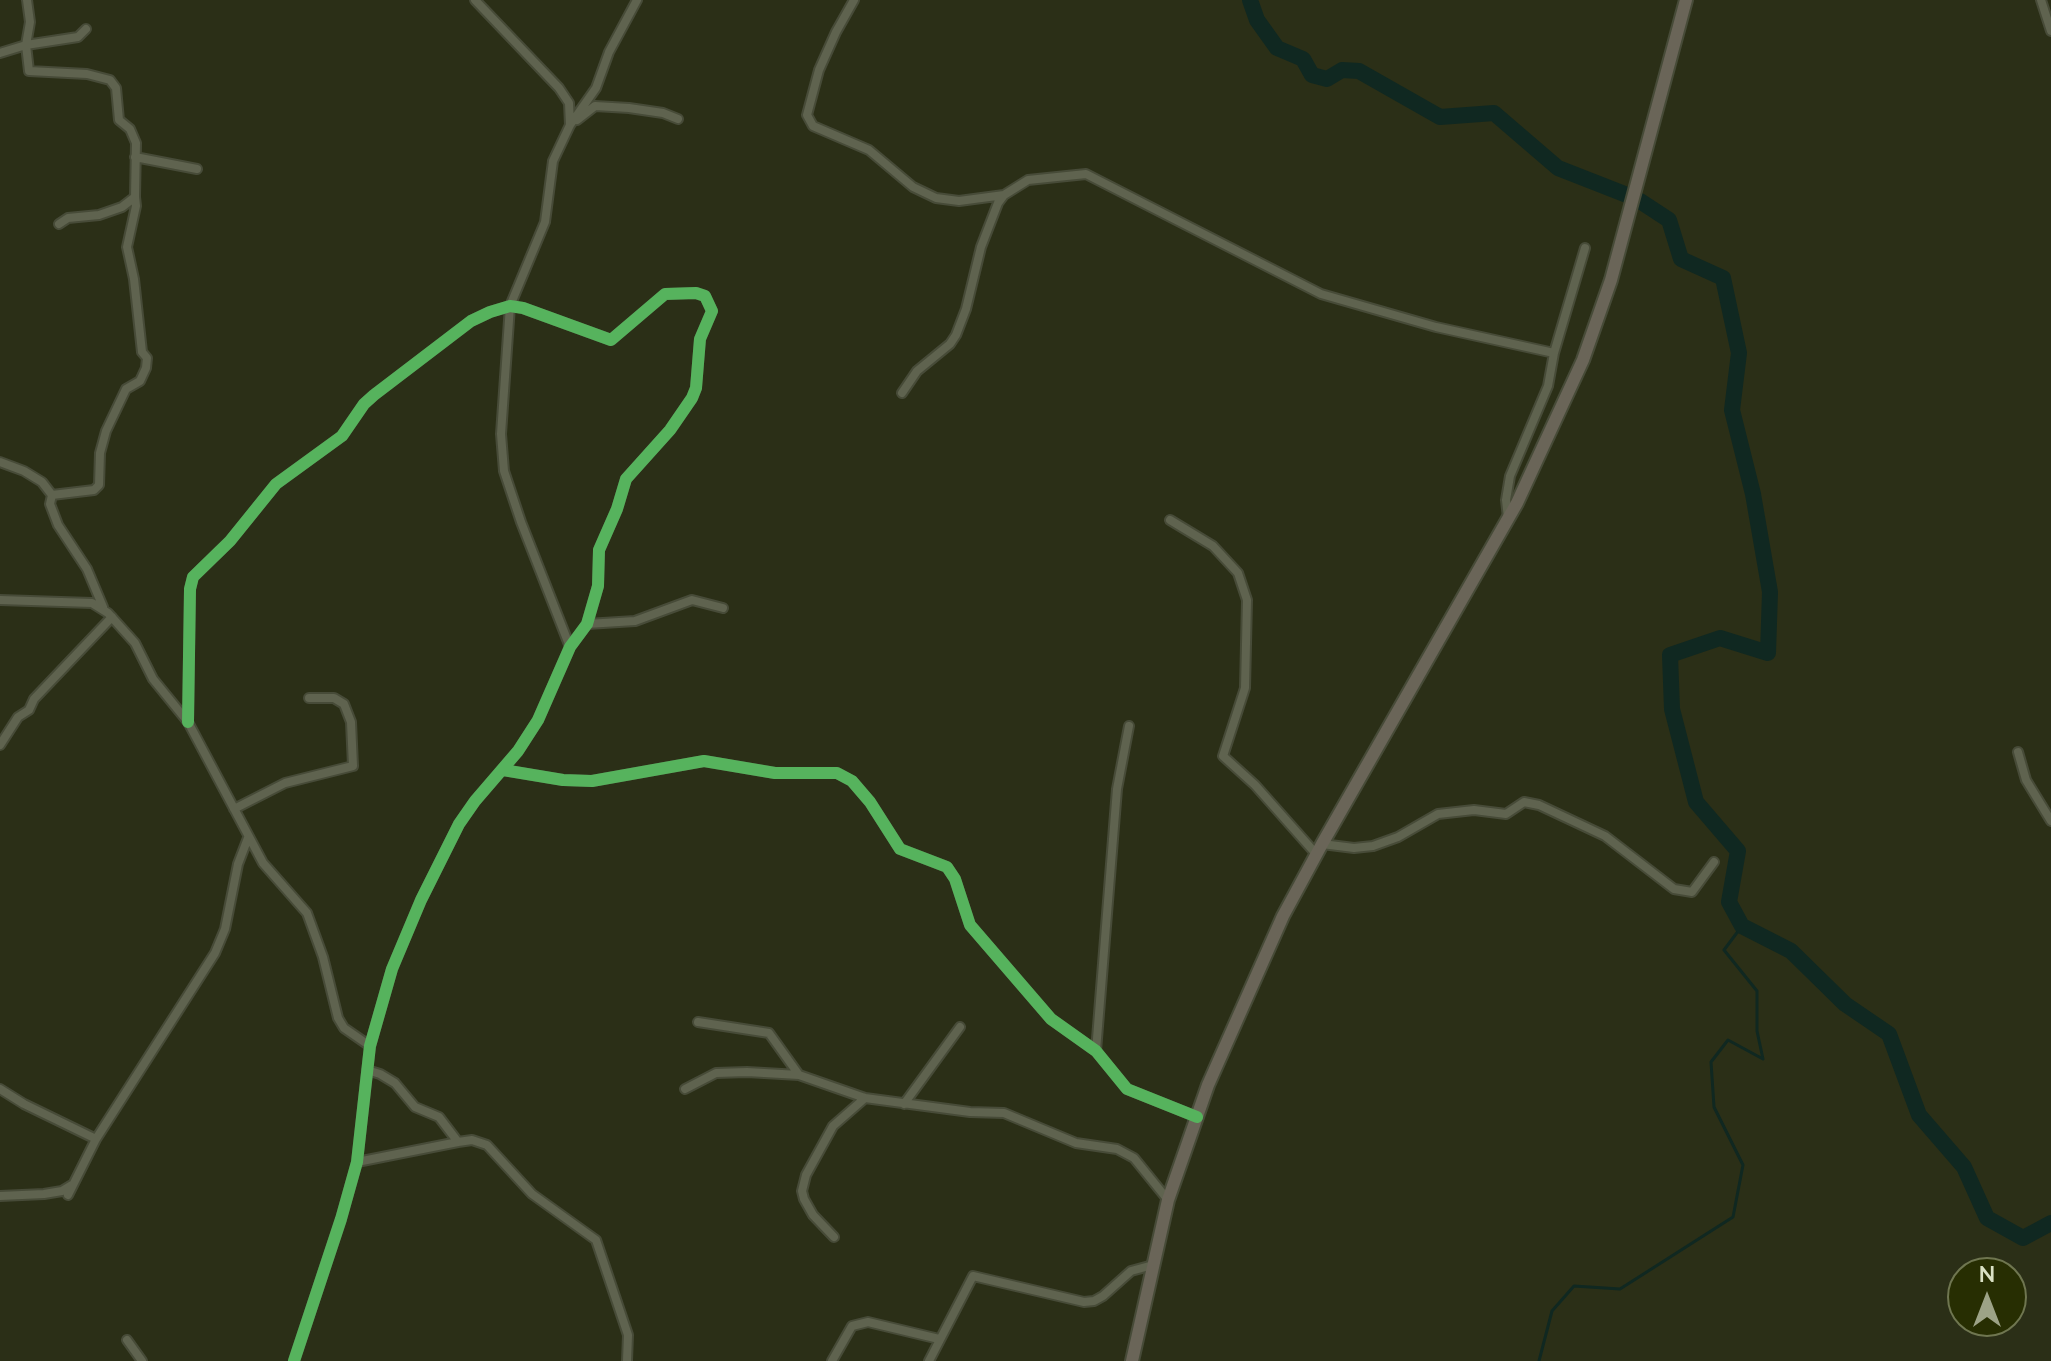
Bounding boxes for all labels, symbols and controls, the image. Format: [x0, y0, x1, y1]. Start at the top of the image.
north arrow [1947, 1257, 2027, 1337]
text: N [1979, 1260, 1995, 1290]

